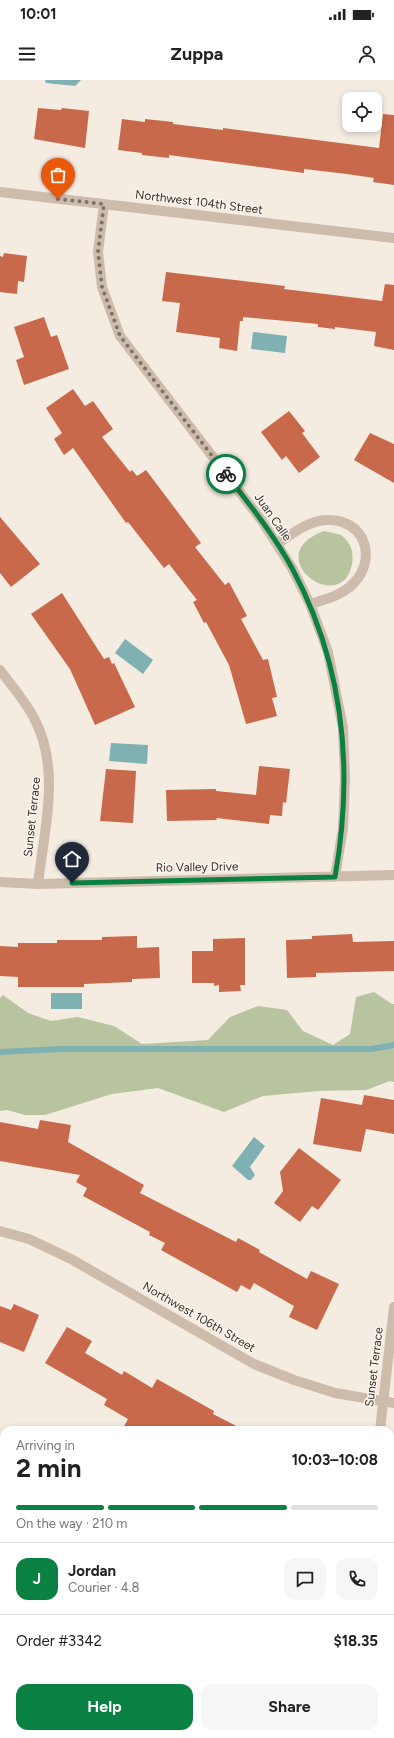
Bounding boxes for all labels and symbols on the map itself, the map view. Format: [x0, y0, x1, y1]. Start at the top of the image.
pin [41, 158, 75, 199]
street label: Northwest 104th Street [134, 187, 264, 217]
courier [206, 454, 246, 494]
street label: Juan Calle [251, 490, 295, 544]
street label: Sunset Terrace [21, 776, 43, 858]
pin [55, 842, 89, 883]
street label: Rio Valley Drive [155, 859, 239, 875]
street label: Northwest 106th Street [140, 1279, 258, 1355]
street label: Sunset Terrace [362, 1326, 386, 1408]

